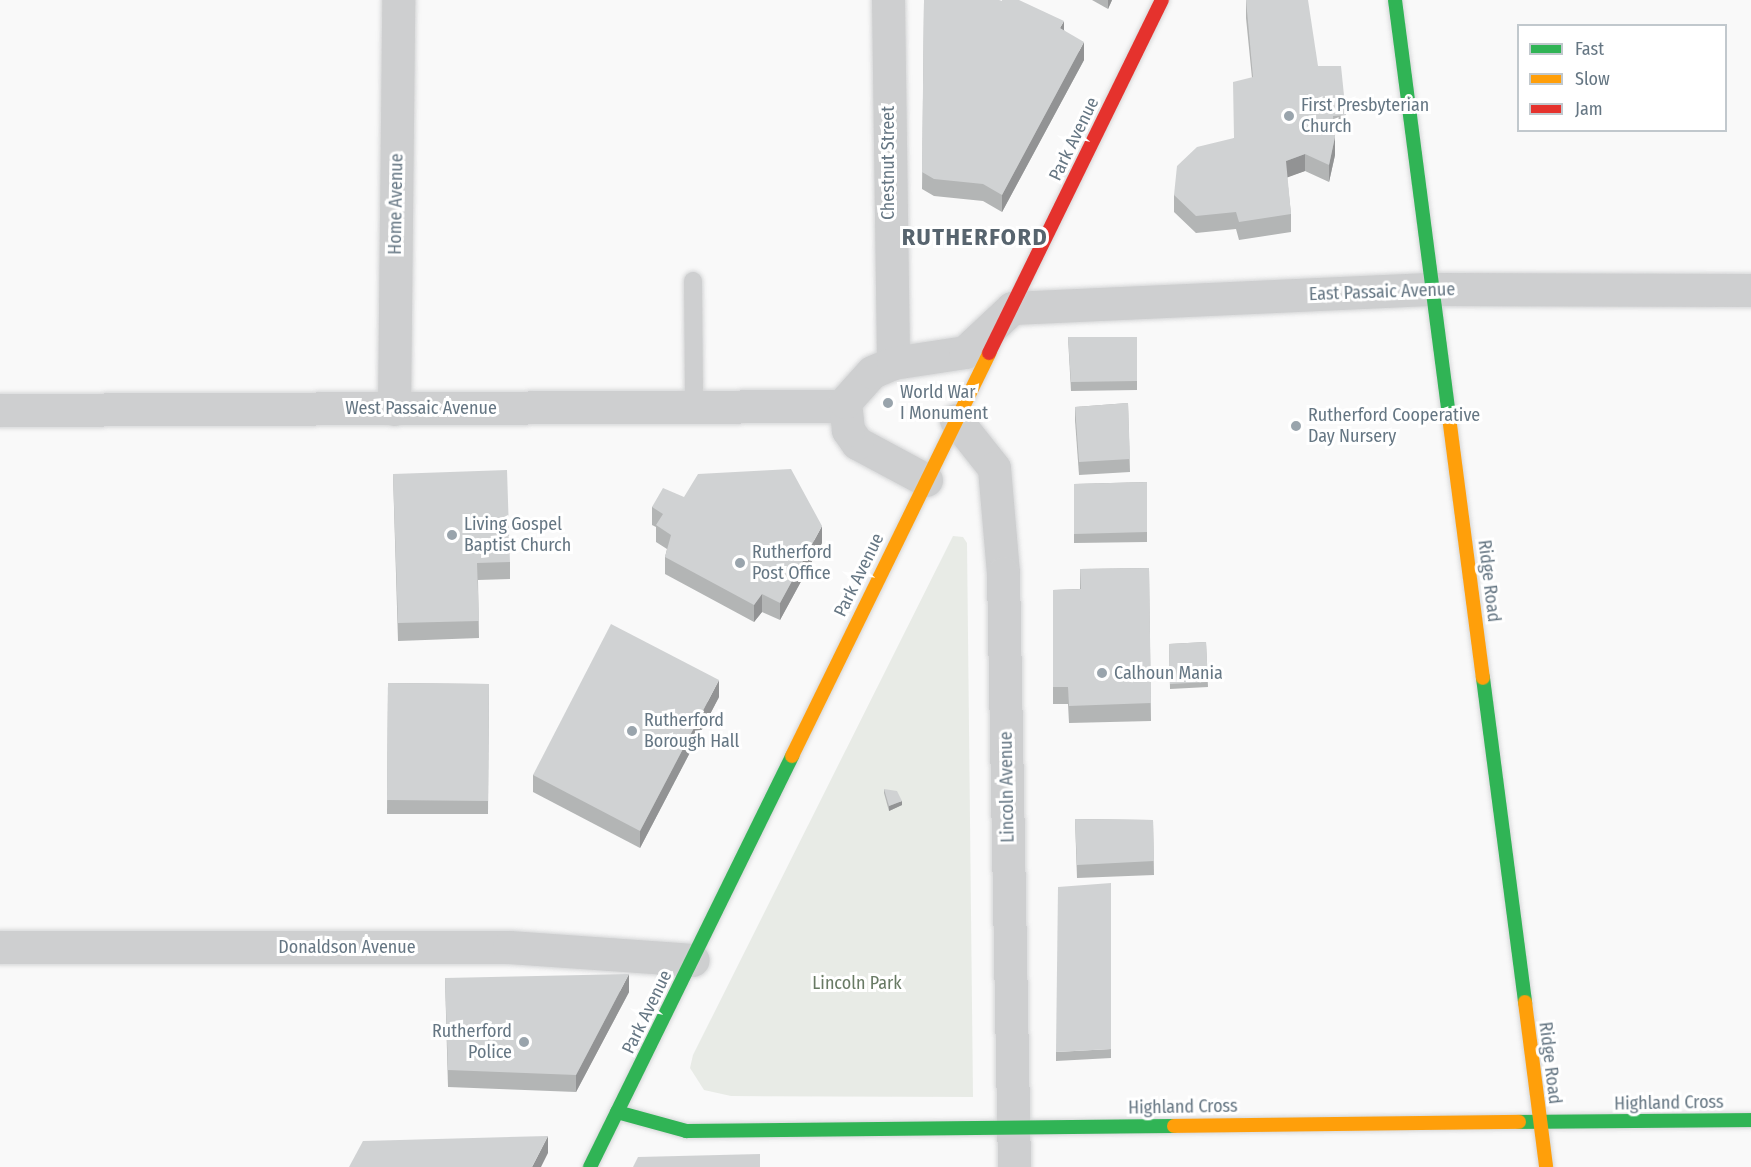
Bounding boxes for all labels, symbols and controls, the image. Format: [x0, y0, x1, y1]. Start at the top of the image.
legend [1517, 24, 1727, 132]
text: Fast [1575, 38, 1604, 60]
text: Slow [1575, 68, 1610, 90]
street label: Park Avenue [1045, 94, 1103, 184]
place label: First Presbyterian Church [1301, 95, 1429, 138]
text: Jam [1575, 98, 1603, 120]
street label: Chestnut Street [877, 106, 899, 220]
marker: First Presbyterian Church [1282, 109, 1296, 123]
street label: Home Avenue [384, 153, 408, 255]
district label: RUTHERFORD [902, 224, 1048, 252]
street label: East Passaic Avenue [1308, 279, 1456, 305]
place label: World War I Monument [900, 382, 988, 424]
marker: World War I Monument [881, 396, 895, 410]
street label: West Passaic Avenue [345, 397, 497, 419]
place label: Rutherford Cooperative Day Nursery [1308, 405, 1480, 448]
marker: Rutherford Cooperative Day Nursery [1289, 419, 1303, 433]
place label: Living Gospel Baptist Church [464, 514, 571, 556]
marker: Living Gospel Baptist Church [445, 528, 459, 542]
street label: Park Avenue [830, 530, 888, 620]
street label: Ridge Road [1473, 539, 1505, 623]
place label: Rutherford Post Office [752, 542, 832, 584]
marker: Rutherford Post Office [733, 556, 747, 570]
place label: Calhoun Mania [1114, 662, 1223, 684]
marker: Calhoun Mania [1095, 666, 1109, 680]
place label: Rutherford Borough Hall [644, 710, 739, 752]
marker: Rutherford Borough Hall [625, 724, 639, 738]
street label: Lincoln Avenue [995, 731, 1019, 843]
street label: Donaldson Avenue [278, 936, 416, 958]
street label: Park Avenue [618, 967, 676, 1057]
park label: Lincoln Park [812, 972, 902, 994]
place label: Rutherford Police [432, 1021, 512, 1064]
street label: Ridge Road [1534, 1021, 1566, 1105]
marker: Rutherford Police [517, 1035, 531, 1049]
street label: Highland Cross [1614, 1091, 1724, 1115]
street label: Highland Cross [1128, 1095, 1238, 1119]

